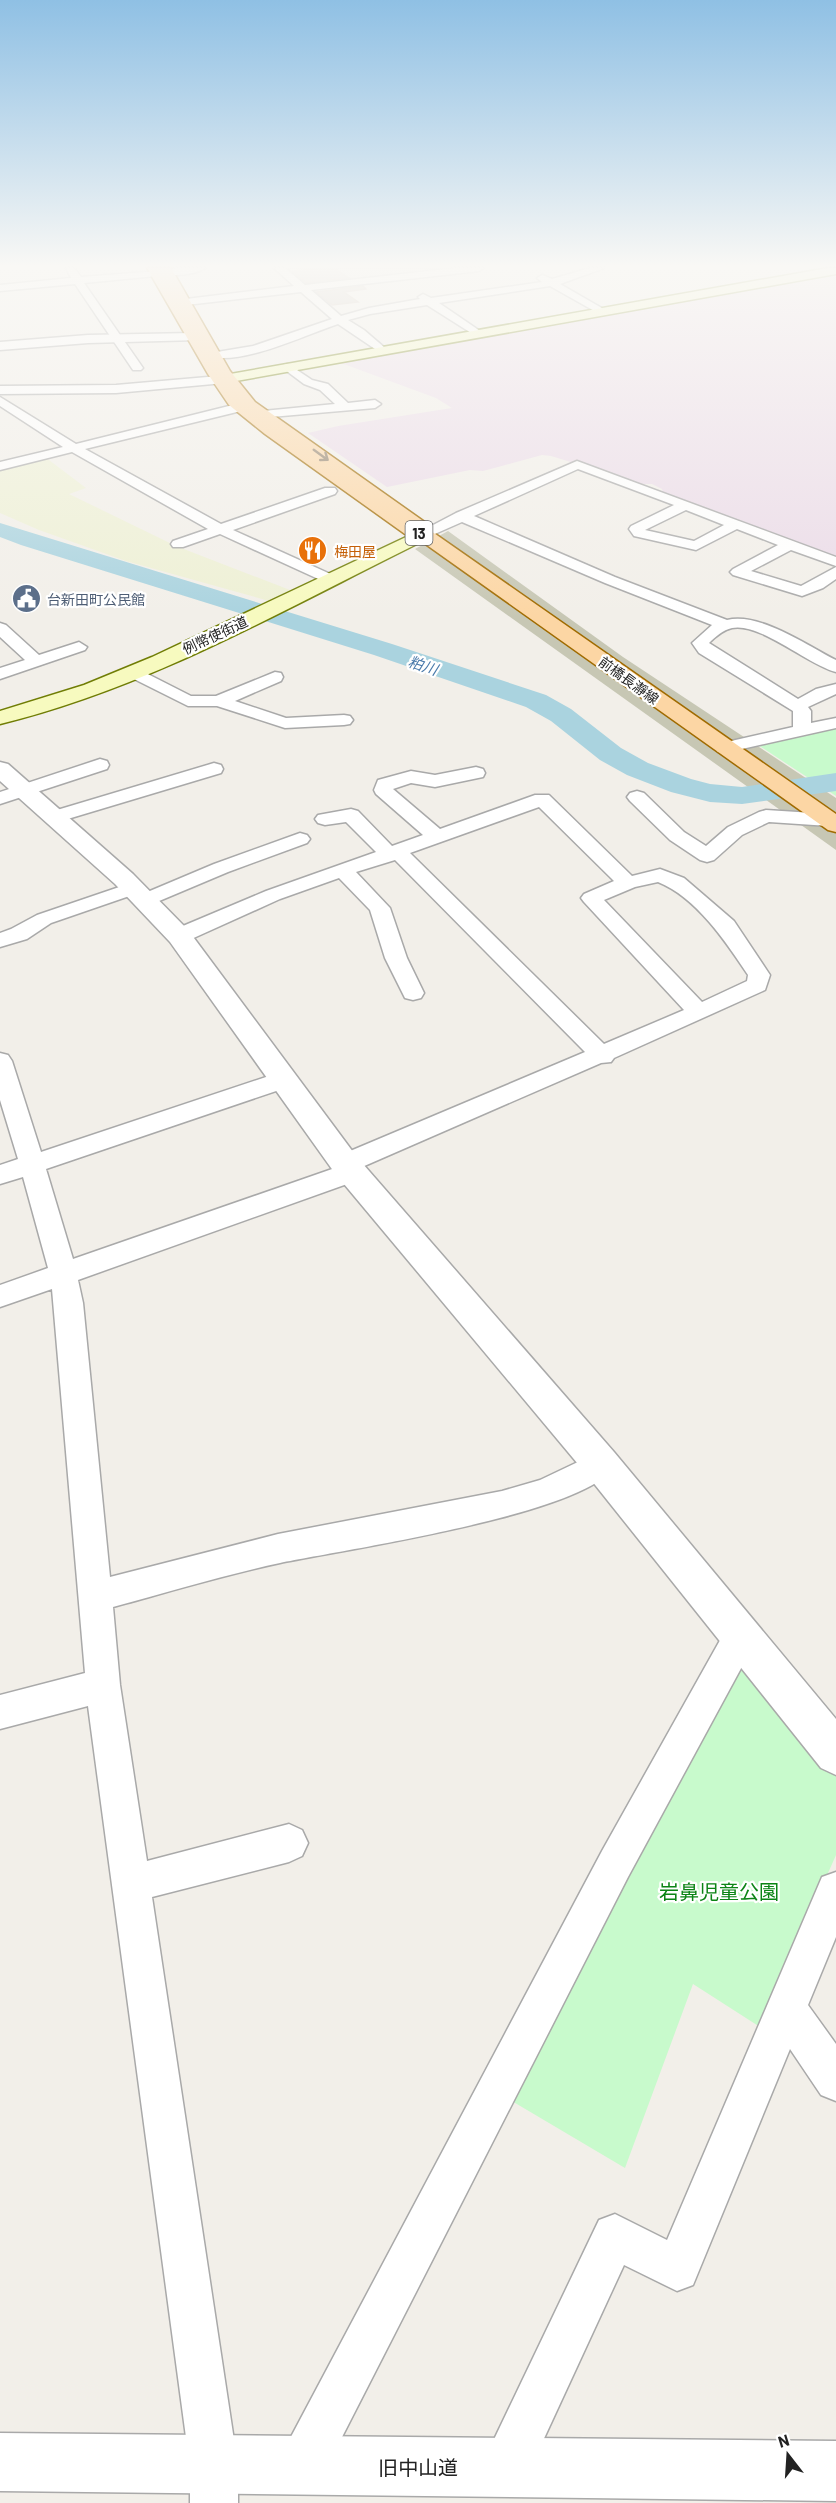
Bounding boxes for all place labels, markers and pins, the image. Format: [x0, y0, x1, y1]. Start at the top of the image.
restaurant icon: 梅田屋 [297, 535, 329, 567]
place label: 梅田屋 [334, 543, 376, 560]
public building icon: 台新田町公民館 [10, 583, 42, 615]
place label: 台新田町公民館 [47, 591, 145, 608]

